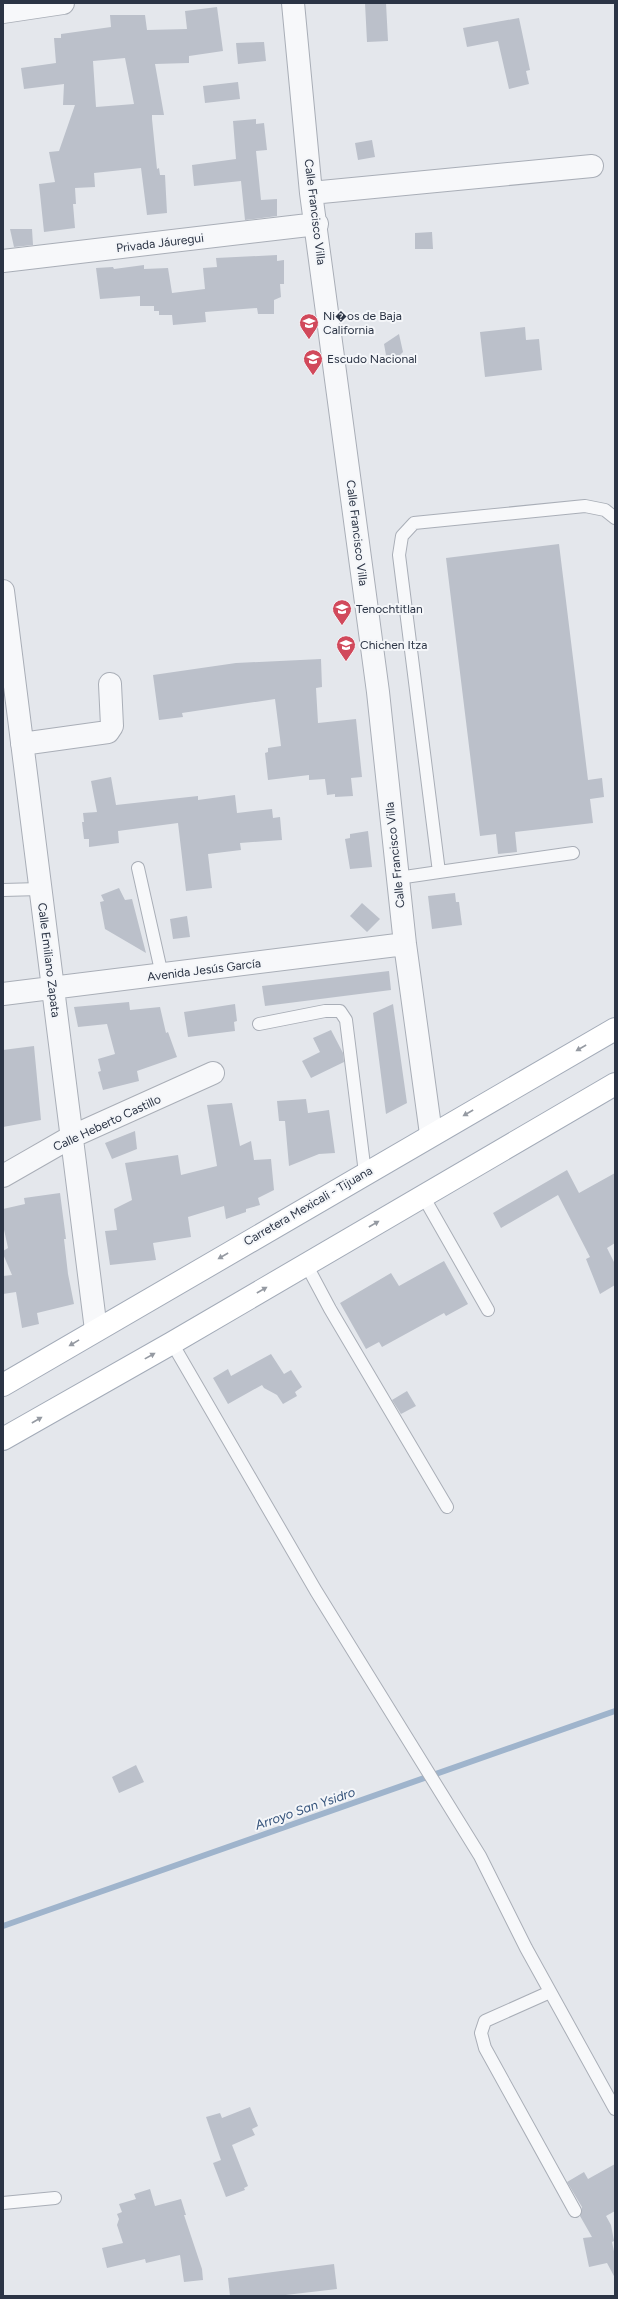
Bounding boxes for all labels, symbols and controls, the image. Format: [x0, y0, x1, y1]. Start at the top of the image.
street label: Calle Francisco Villa [302, 158, 328, 266]
street label: Privada Jáuregui [115, 231, 205, 255]
place label: Ni�os de Baja California [323, 309, 402, 337]
school or university icon: Ni�os de Baja California [298, 312, 320, 340]
school or university icon: Escudo Nacional [302, 348, 324, 376]
place label: Escudo Nacional [327, 352, 417, 366]
street label: Calle Francisco Villa [344, 479, 370, 587]
school or university icon: Tenochtitlan [331, 598, 353, 626]
place label: Tenochtitlan [356, 602, 423, 616]
school or university icon: Chichen Itza [335, 634, 357, 662]
place label: Chichen Itza [360, 638, 427, 652]
street label: Calle Francisco Villa [382, 801, 408, 909]
street label: Calle Emiliano Zapata [35, 902, 63, 1018]
street label: Avenida Jesús García [146, 956, 262, 984]
one-way arrow [575, 1045, 587, 1052]
street label: Calle Heberto Castillo [51, 1092, 163, 1154]
one-way arrow [462, 1109, 474, 1116]
street label: Carretera Mexicali - Tijuana [241, 1163, 375, 1249]
one-way arrow [368, 1221, 380, 1228]
one-way arrow [217, 1252, 229, 1259]
one-way arrow [256, 1287, 268, 1294]
one-way arrow [68, 1339, 80, 1346]
one-way arrow [144, 1352, 156, 1359]
one-way arrow [31, 1416, 43, 1423]
water label: Arroyo San Ysidro [252, 1784, 358, 1833]

